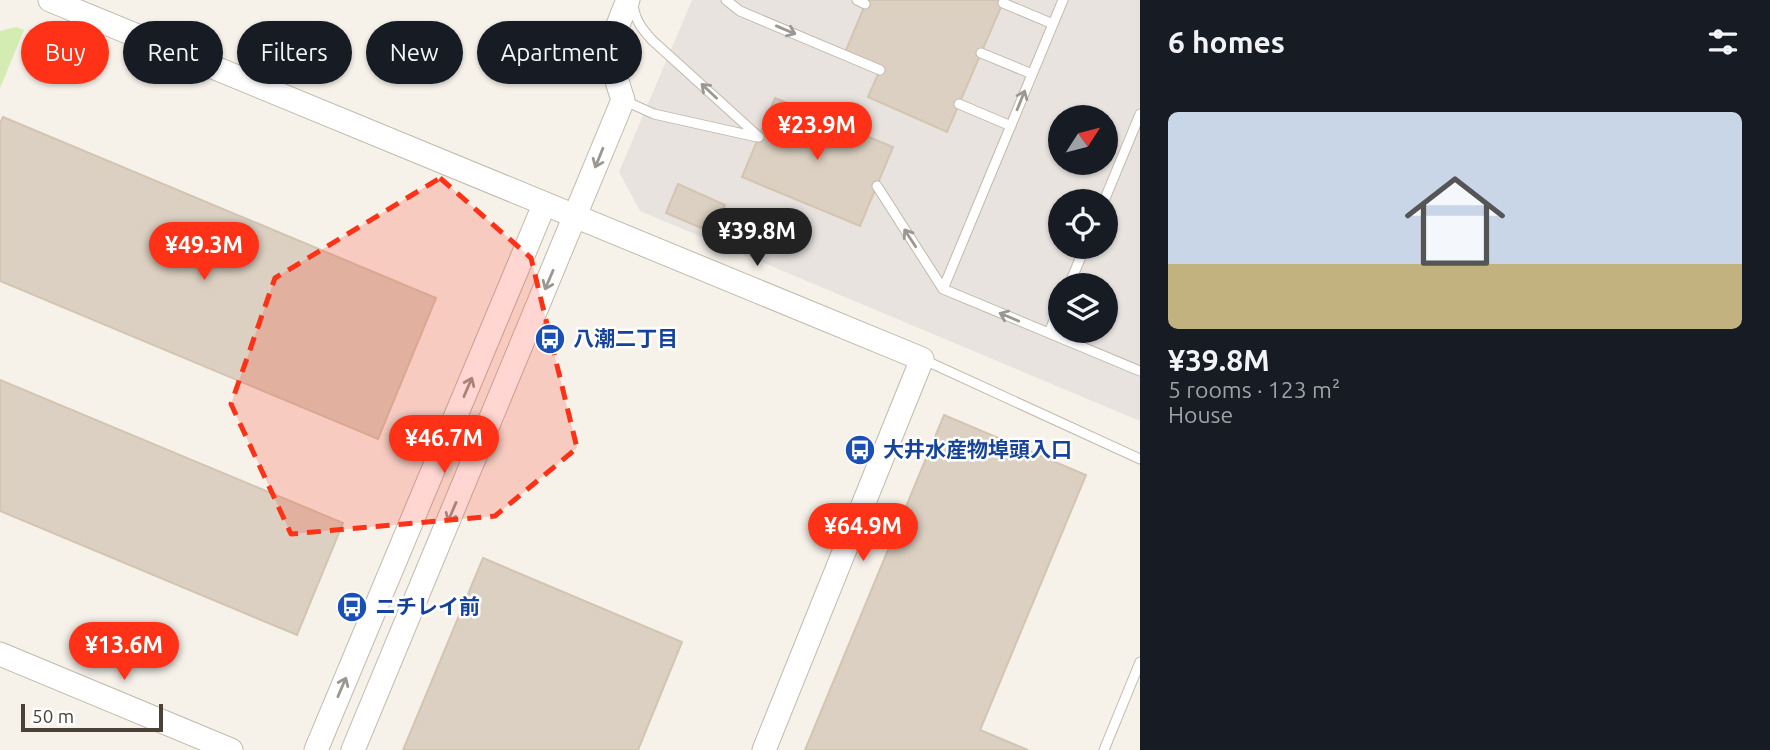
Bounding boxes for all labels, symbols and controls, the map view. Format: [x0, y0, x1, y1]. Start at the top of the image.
chip: Buy [21, 21, 109, 84]
chip: Rent [123, 21, 223, 84]
chip: Filters [237, 21, 352, 84]
chip: New [366, 21, 463, 84]
chip: Apartment [477, 21, 642, 84]
icon: filters [1704, 23, 1742, 61]
one-way arrow [775, 25, 796, 38]
text: 6 homes [1168, 25, 1285, 59]
one-way arrow [700, 83, 718, 99]
one-way arrow [1016, 90, 1029, 111]
pin: ¥23.9M [760, 102, 874, 162]
north arrow [1048, 105, 1118, 175]
map controls [1048, 105, 1118, 343]
text: ¥23.9M [778, 112, 856, 137]
one-way arrow [592, 147, 605, 169]
icon: home [1392, 158, 1518, 284]
button: locate [1048, 189, 1118, 259]
pin: ¥39.8M [700, 208, 814, 268]
text: ¥39.8M [718, 218, 796, 243]
pin: ¥49.3M [147, 222, 261, 282]
one-way arrow [902, 228, 916, 248]
text: ¥49.3M [165, 232, 243, 257]
one-way arrow [542, 268, 555, 290]
button: layers [1048, 273, 1118, 343]
one-way arrow [999, 309, 1020, 322]
bus stop icon: 八潮二丁目 [533, 322, 567, 356]
place label: 八潮二丁目 [573, 326, 678, 350]
text: ¥39.8M [1168, 343, 1270, 377]
one-way arrow [462, 376, 475, 398]
text: 5 rooms · 123 m² [1168, 377, 1340, 402]
text: House [1168, 402, 1233, 427]
pin: ¥46.7M [387, 416, 501, 475]
text: ¥46.7M [405, 425, 483, 450]
bus stop icon: 大井水産物埠頭入口 [843, 433, 877, 467]
place label: 大井水産物埠頭入口 [883, 437, 1072, 461]
one-way arrow [445, 501, 458, 523]
pin: ¥64.9M [806, 504, 920, 563]
text: ¥64.9M [824, 513, 902, 538]
bus stop icon: ニチレイ前 [335, 590, 369, 624]
place label: ニチレイ前 [375, 594, 480, 618]
pin: ¥13.6M [67, 622, 181, 682]
text: ¥13.6M [85, 632, 163, 657]
one-way arrow [337, 677, 350, 698]
scale bar [21, 701, 163, 733]
text: 50 m [32, 705, 74, 727]

